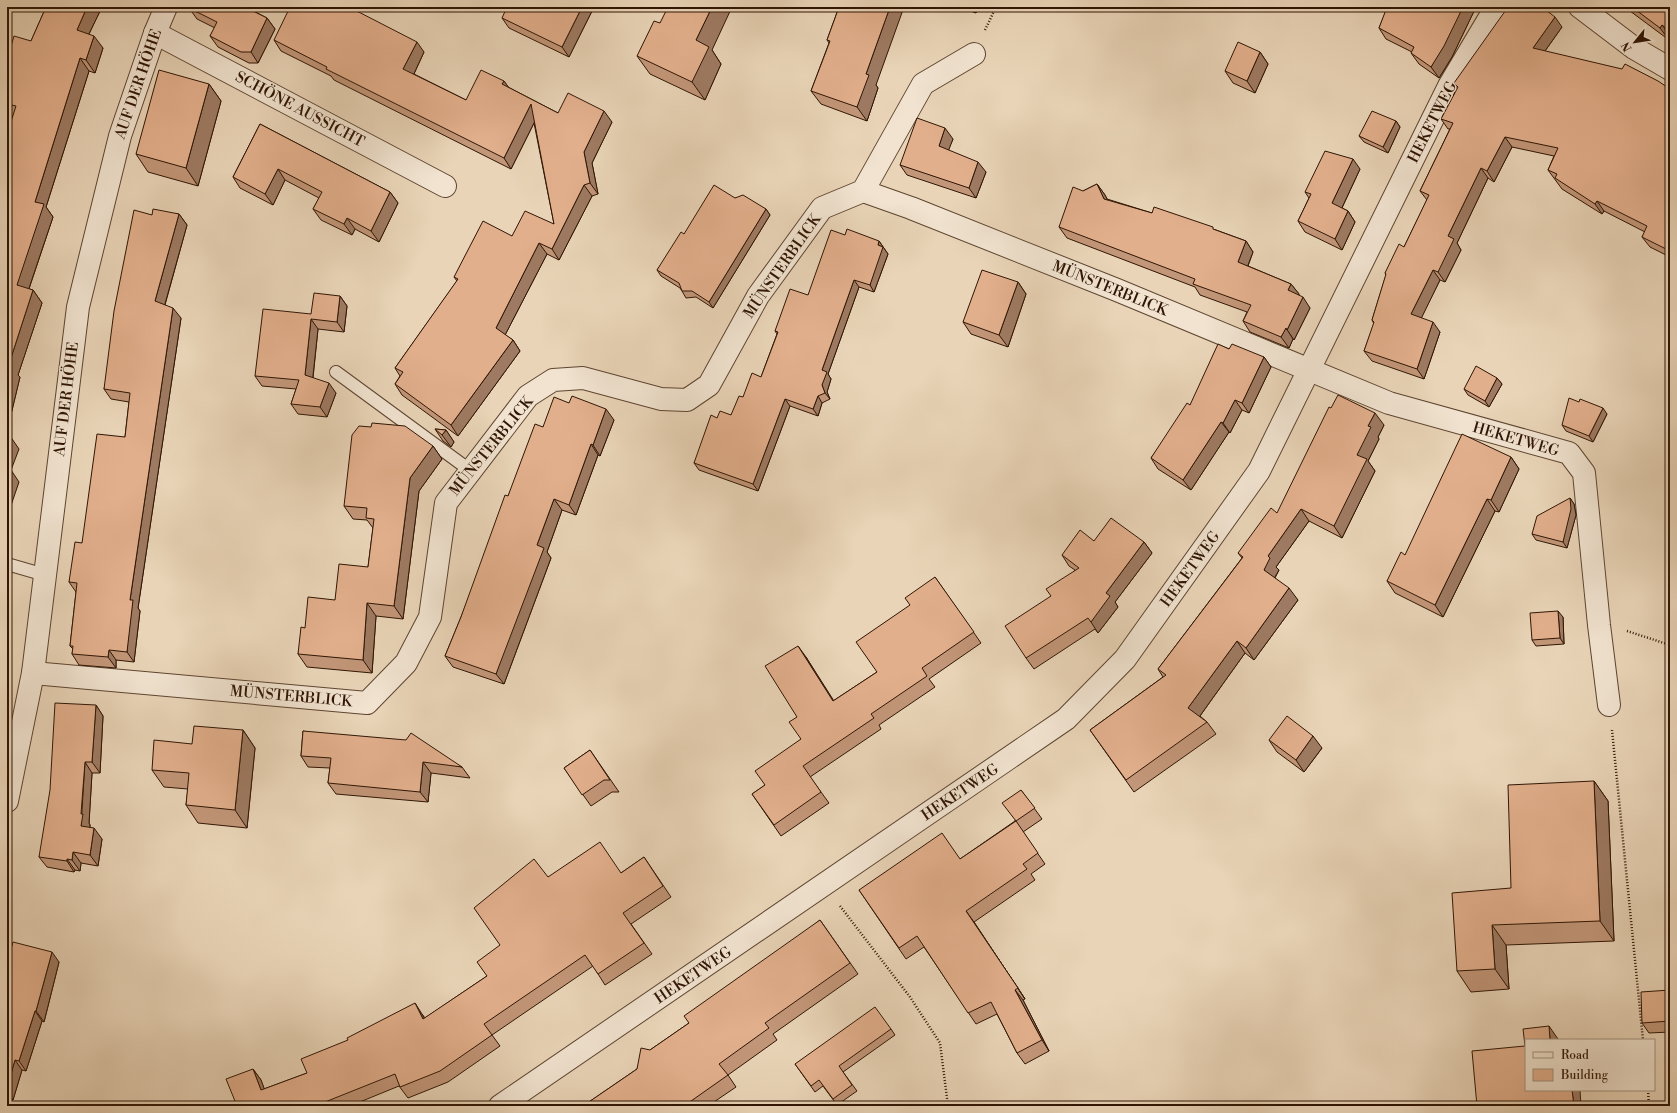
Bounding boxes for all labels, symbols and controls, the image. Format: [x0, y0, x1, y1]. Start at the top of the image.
north arrow [1615, 22, 1655, 62]
street label: AUF DER HÖHE [109, 26, 166, 143]
text: N [1619, 39, 1635, 54]
street label: SCHÖNE AUSSICHT [232, 66, 369, 152]
street label: HEKETWEG [1404, 78, 1461, 166]
street label: MÜNSTERBLICK [739, 209, 826, 322]
street label: MÜNSTERBLICK [1049, 256, 1172, 321]
street label: AUF DER HÖHE [49, 341, 83, 458]
street label: MÜNSTERBLICK [445, 391, 538, 500]
street label: HEKETWEG [1470, 418, 1561, 461]
street label: HEKETWEG [1157, 528, 1224, 611]
street label: MÜNSTERBLICK [229, 681, 354, 711]
street label: HEKETWEG [918, 760, 1003, 825]
street label: HEKETWEG [651, 943, 736, 1008]
legend [1525, 1039, 1655, 1091]
text: Road [1561, 1048, 1589, 1063]
text: Building [1560, 1068, 1609, 1083]

